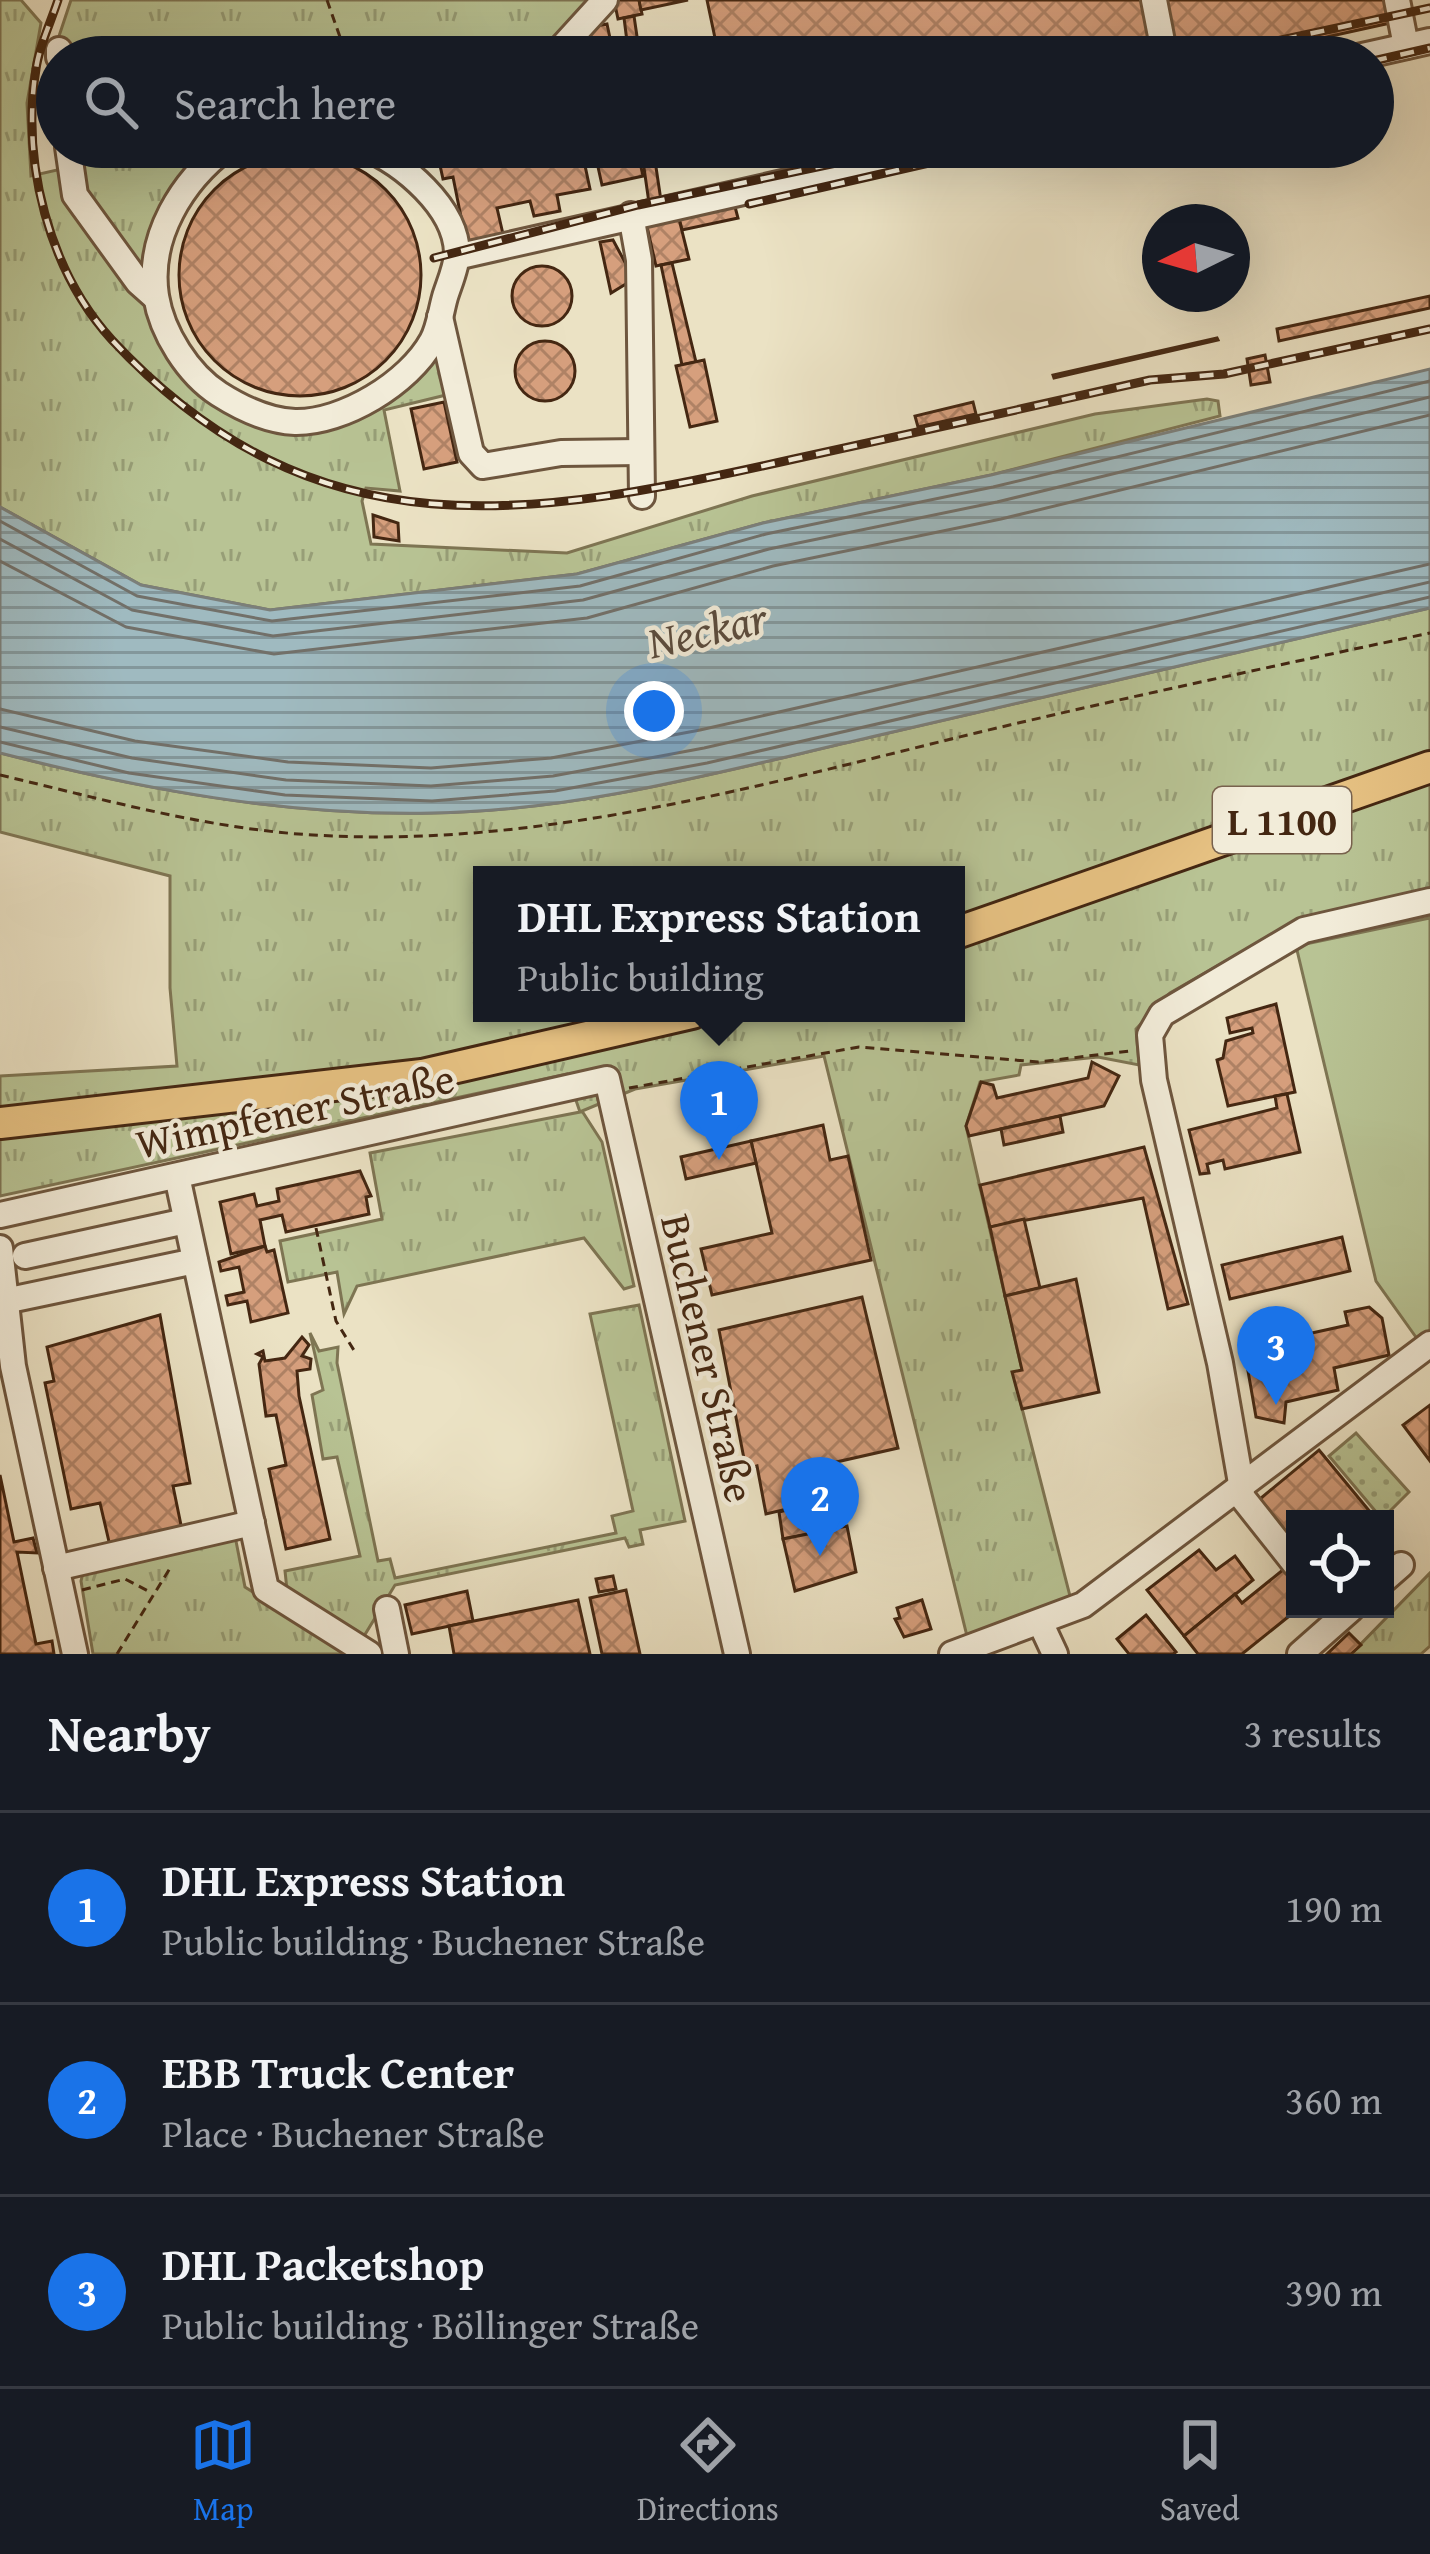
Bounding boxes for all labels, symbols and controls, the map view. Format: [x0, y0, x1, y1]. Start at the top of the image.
search box [36, 36, 1394, 168]
icon: search [78, 69, 144, 135]
text: Search here [174, 70, 396, 135]
north arrow [1142, 204, 1250, 312]
water label: Neckar [640, 583, 774, 675]
your location [624, 681, 684, 741]
road number: L 1100 [1213, 787, 1351, 853]
popup [473, 866, 965, 1022]
text: DHL Express Station [517, 883, 921, 948]
text: Public building [517, 948, 764, 1005]
street label: Wimpfener Straße [130, 1046, 460, 1174]
pin: 1 [680, 1061, 758, 1160]
street label: Buchener Straße [646, 1208, 772, 1508]
pin: 3 [1237, 1306, 1315, 1405]
pin: 2 [781, 1457, 859, 1556]
map controls [1286, 1510, 1394, 1618]
button: locate [1286, 1510, 1394, 1618]
text: Nearby [48, 1695, 211, 1770]
text: 3 results [1244, 1704, 1382, 1761]
text: DHL Express Station [162, 1847, 565, 1912]
text: 1 [77, 1879, 97, 1936]
text: 190 m [1285, 1879, 1382, 1936]
text: Public building · Buchener Straße [162, 1912, 705, 1969]
text: EBB Truck Center [162, 2039, 514, 2104]
text: 2 [77, 2071, 97, 2128]
text: 360 m [1285, 2071, 1382, 2128]
text: Place · Buchener Straße [162, 2104, 545, 2161]
text: DHL Packetshop [162, 2231, 484, 2296]
text: 3 [77, 2263, 97, 2320]
text: 390 m [1285, 2263, 1382, 2320]
text: Public building · Böllinger Straße [162, 2296, 699, 2353]
tab: Map [190, 2412, 256, 2532]
tab: Directions [637, 2412, 779, 2532]
tab: Saved [1160, 2412, 1240, 2532]

